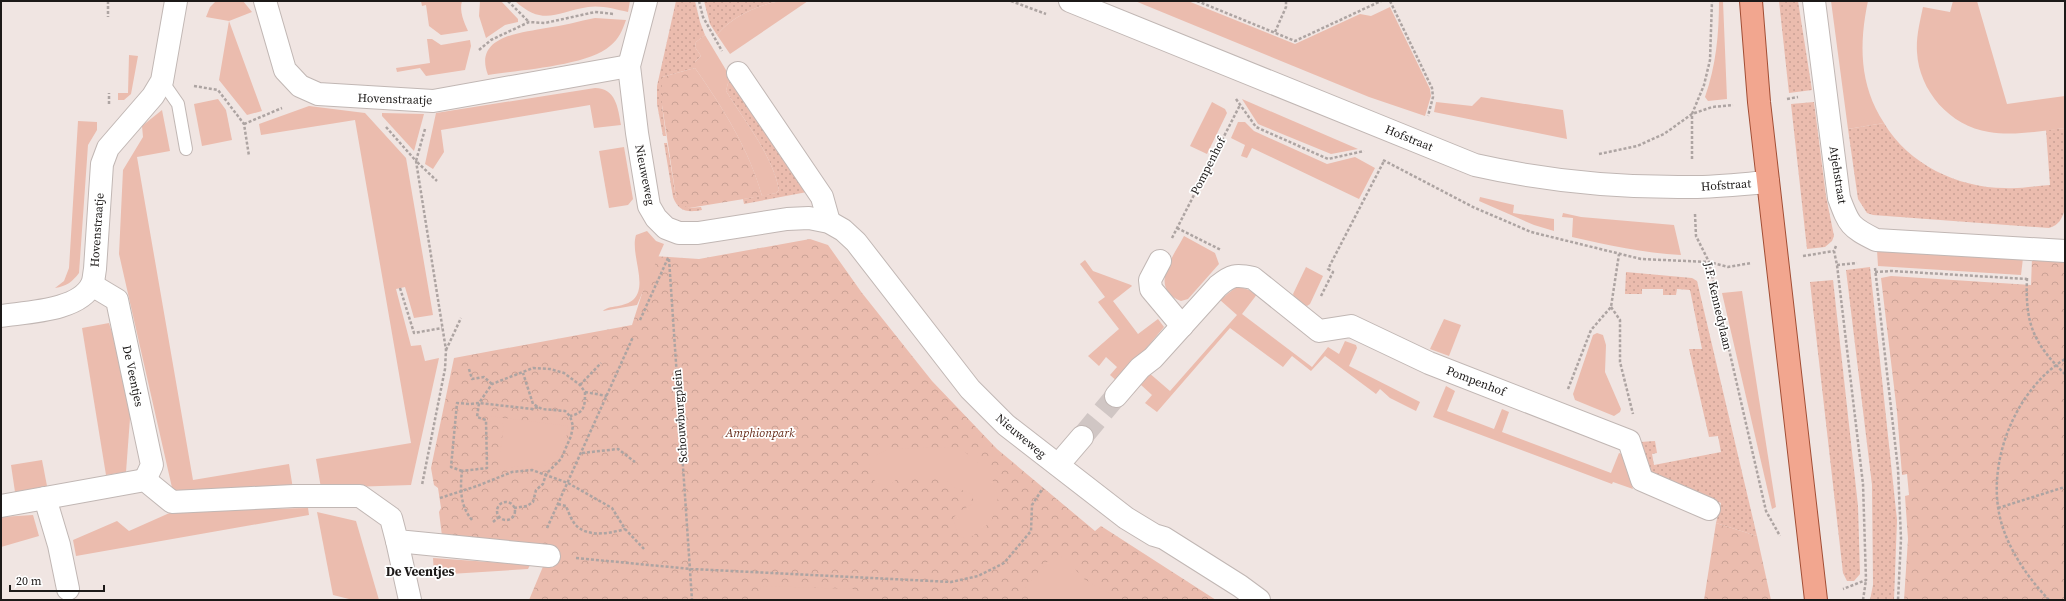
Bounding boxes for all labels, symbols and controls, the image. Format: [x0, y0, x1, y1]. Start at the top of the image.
street label: Hovenstraatje [357, 90, 433, 108]
street label: Hofstraat [1383, 121, 1435, 155]
street label: Pompenhof [1187, 133, 1230, 197]
street label: Nieuweweg [631, 143, 659, 207]
street label: Atjehstraat [1826, 145, 1850, 205]
street label: Hofstraat [1700, 175, 1752, 195]
street label: Hovenstraatje [86, 192, 108, 268]
street label: J.F. Kennedylaan [1700, 259, 1736, 352]
street label: De Veentjes [119, 344, 147, 408]
street label: Pompenhof [1444, 362, 1510, 400]
street label: Schouwburgplein [669, 369, 691, 463]
street label: Nieuweweg [992, 410, 1050, 462]
park label: Amphionpark [724, 425, 795, 441]
district label: De Veentjes [386, 563, 454, 580]
scale bar [10, 567, 104, 593]
text: 20 m [16, 573, 42, 589]

